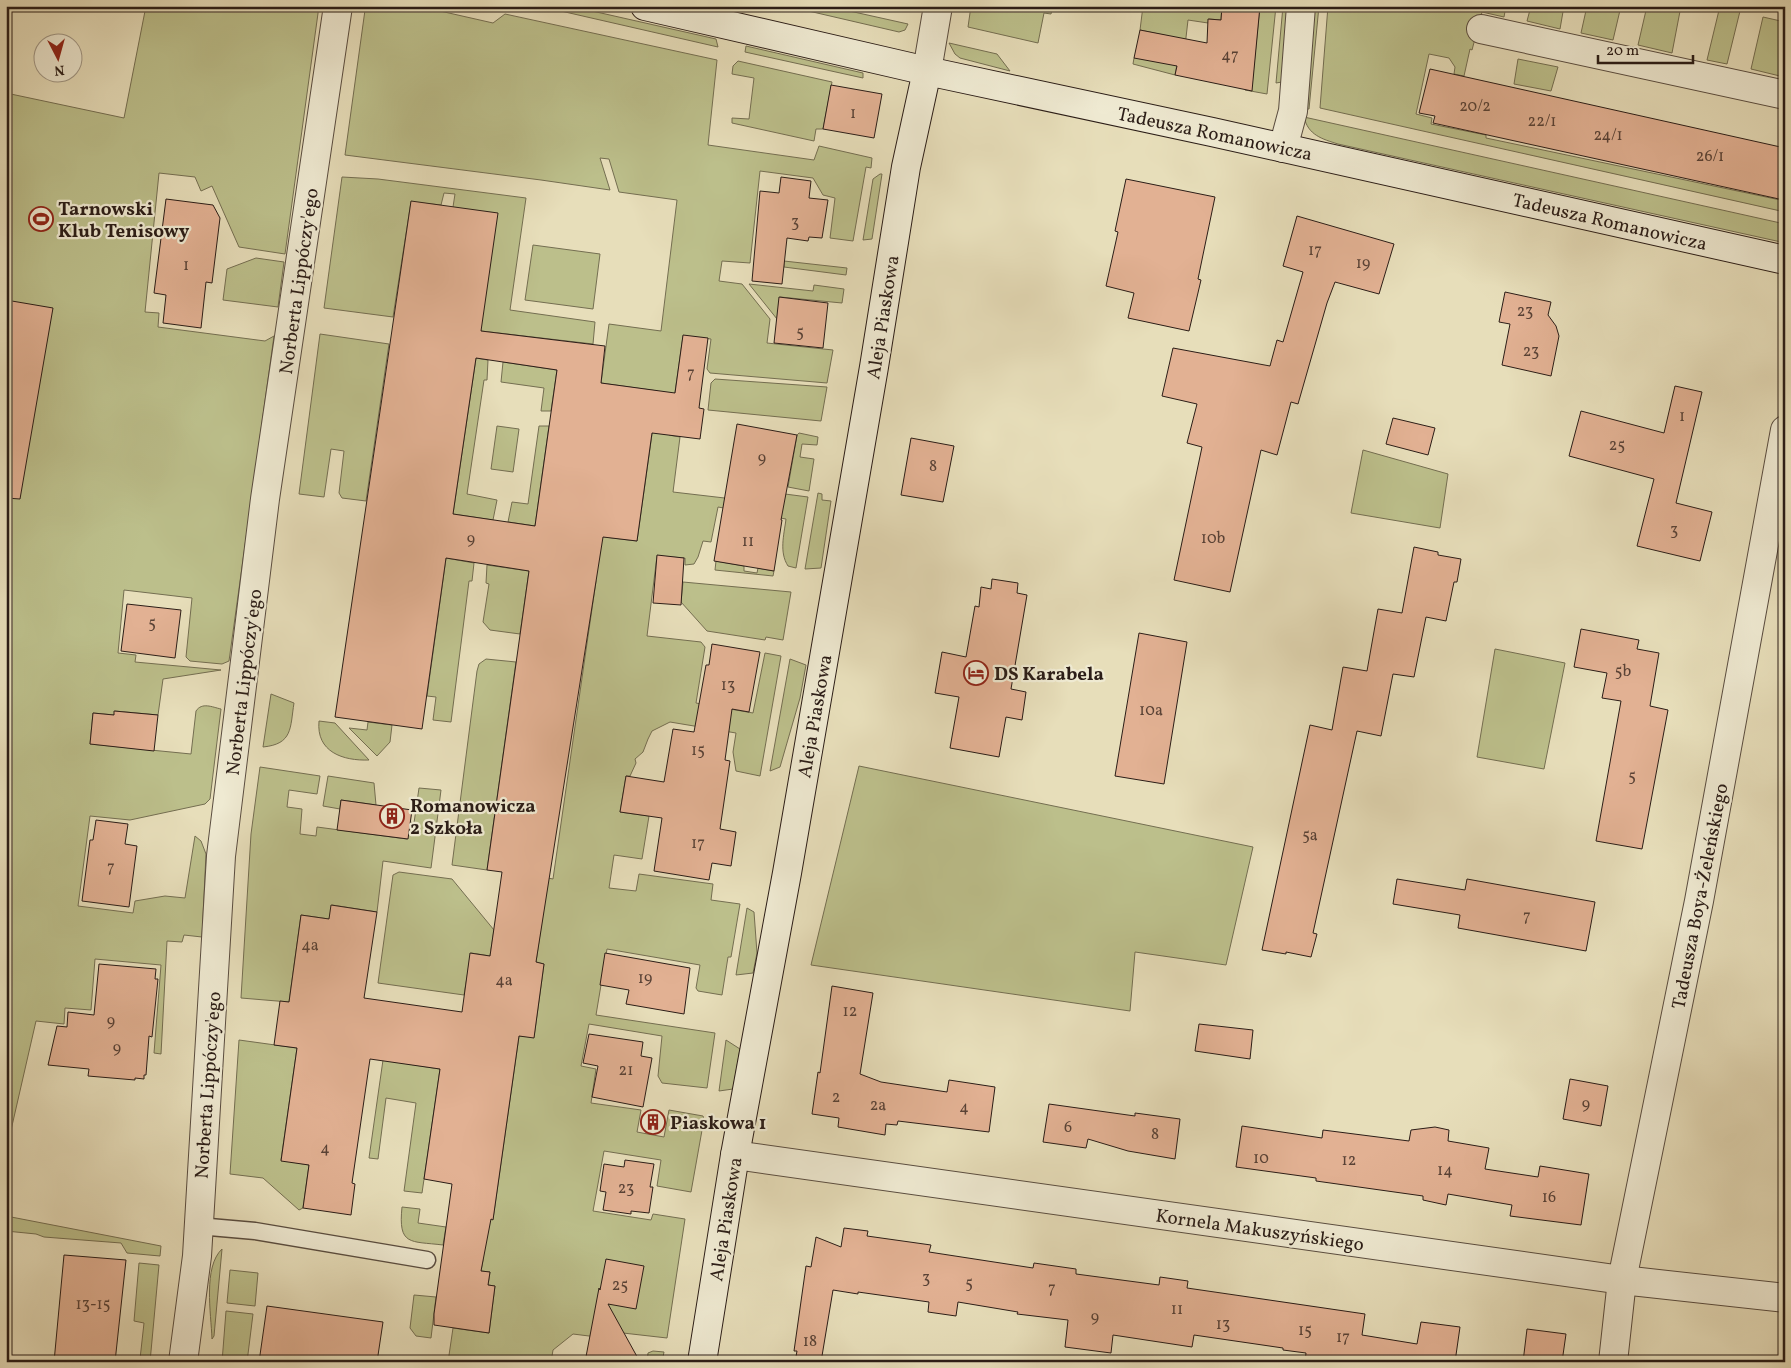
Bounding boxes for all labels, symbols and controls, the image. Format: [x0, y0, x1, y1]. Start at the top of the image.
north arrow [32, 32, 82, 82]
scale bar [1598, 32, 1694, 64]
text: 20 m [1606, 41, 1639, 62]
house number: 47 [1221, 45, 1239, 67]
text: N [53, 59, 65, 79]
house number: 20/2 [1459, 96, 1491, 118]
street label: Tadeusza Romanowicza [1115, 102, 1315, 168]
house number: 1 [850, 103, 856, 125]
house number: 22/1 [1528, 111, 1556, 133]
house number: 24/1 [1593, 125, 1623, 147]
house number: 26/1 [1696, 146, 1724, 168]
street label: Norberta Lippóczy'ego [274, 186, 326, 376]
street label: Tadeusza Romanowicza [1510, 188, 1709, 258]
place label: Tarnowski Klub Tenisowy [58, 197, 190, 245]
sports icon: Tarnowski Klub Tenisowy [28, 206, 54, 232]
house number: 3 [791, 212, 799, 234]
house number: 17 [1308, 240, 1322, 262]
street label: Aleja Piaskowa [861, 253, 907, 381]
house number: 19 [1356, 253, 1370, 275]
house number: 1 [183, 255, 189, 277]
house number: 23 [1517, 301, 1533, 323]
house number: 5 [796, 322, 804, 344]
house number: 23 [1523, 341, 1539, 363]
house number: 7 [687, 363, 695, 385]
house number: 1 [1679, 406, 1685, 428]
house number: 25 [1609, 435, 1625, 457]
house number: 9 [758, 448, 766, 470]
house number: 8 [929, 456, 937, 478]
house number: 3 [1670, 520, 1678, 542]
house number: 10b [1201, 528, 1226, 550]
house number: 9 [467, 529, 475, 551]
house number: 11 [742, 531, 754, 553]
street label: Norberta Lippóczy'ego [221, 587, 269, 777]
house number: 5 [148, 613, 156, 635]
street label: Aleja Piaskowa [792, 652, 840, 780]
hotel icon: DS Karabela [963, 660, 989, 686]
house number: 5b [1615, 661, 1631, 683]
place label: DS Karabela [994, 662, 1104, 688]
house number: 13 [721, 675, 735, 697]
house number: 10a [1139, 700, 1163, 722]
house number: 15 [691, 740, 705, 762]
house number: 5 [1628, 766, 1636, 788]
street label: Tadeusza Boya-Żeleńskiego [1666, 781, 1736, 1012]
place label: Romanowicza 2 Szkoła [410, 794, 536, 842]
building icon: Romanowicza 2 Szkoła [379, 803, 405, 829]
house number: 5a [1302, 825, 1318, 847]
house number: 17 [691, 833, 705, 855]
house number: 7 [107, 857, 115, 879]
house number: 7 [1523, 906, 1531, 928]
house number: 4a [301, 935, 319, 957]
house number: 19 [638, 968, 652, 990]
house number: 4a [495, 970, 513, 992]
street label: Norberta Lippóczy'ego [189, 991, 229, 1180]
house number: 12 [843, 1001, 857, 1023]
house number: 9 [107, 1011, 115, 1033]
house number: 9 [113, 1038, 121, 1060]
house number: 21 [619, 1060, 633, 1082]
house number: 2 [832, 1087, 840, 1109]
house number: 9 [1582, 1094, 1590, 1116]
house number: 2a [870, 1095, 886, 1117]
house number: 4 [959, 1097, 969, 1119]
building icon: Piaskowa 1 [640, 1109, 666, 1135]
place label: Piaskowa 1 [670, 1111, 766, 1137]
house number: 6 [1064, 1117, 1072, 1139]
house number: 8 [1151, 1124, 1159, 1146]
house number: 4 [320, 1138, 330, 1160]
house number: 10 [1253, 1148, 1269, 1170]
house number: 12 [1342, 1150, 1356, 1172]
street label: Aleja Piaskowa [704, 1155, 750, 1283]
house number: 14 [1437, 1160, 1453, 1182]
house number: 23 [618, 1178, 634, 1200]
house number: 16 [1542, 1187, 1556, 1209]
street label: Kornela Makuszyńskiego [1154, 1203, 1366, 1258]
house number: 3 [922, 1268, 930, 1290]
house number: 5 [965, 1273, 973, 1295]
house number: 25 [612, 1275, 628, 1297]
house number: 7 [1048, 1278, 1056, 1300]
house number: 13-15 [75, 1294, 111, 1316]
house number: 11 [1171, 1299, 1183, 1321]
house number: 9 [1091, 1307, 1099, 1329]
house number: 13 [1216, 1314, 1230, 1336]
house number: 15 [1298, 1320, 1312, 1342]
house number: 17 [1336, 1327, 1350, 1349]
house number: 18 [803, 1331, 817, 1353]

